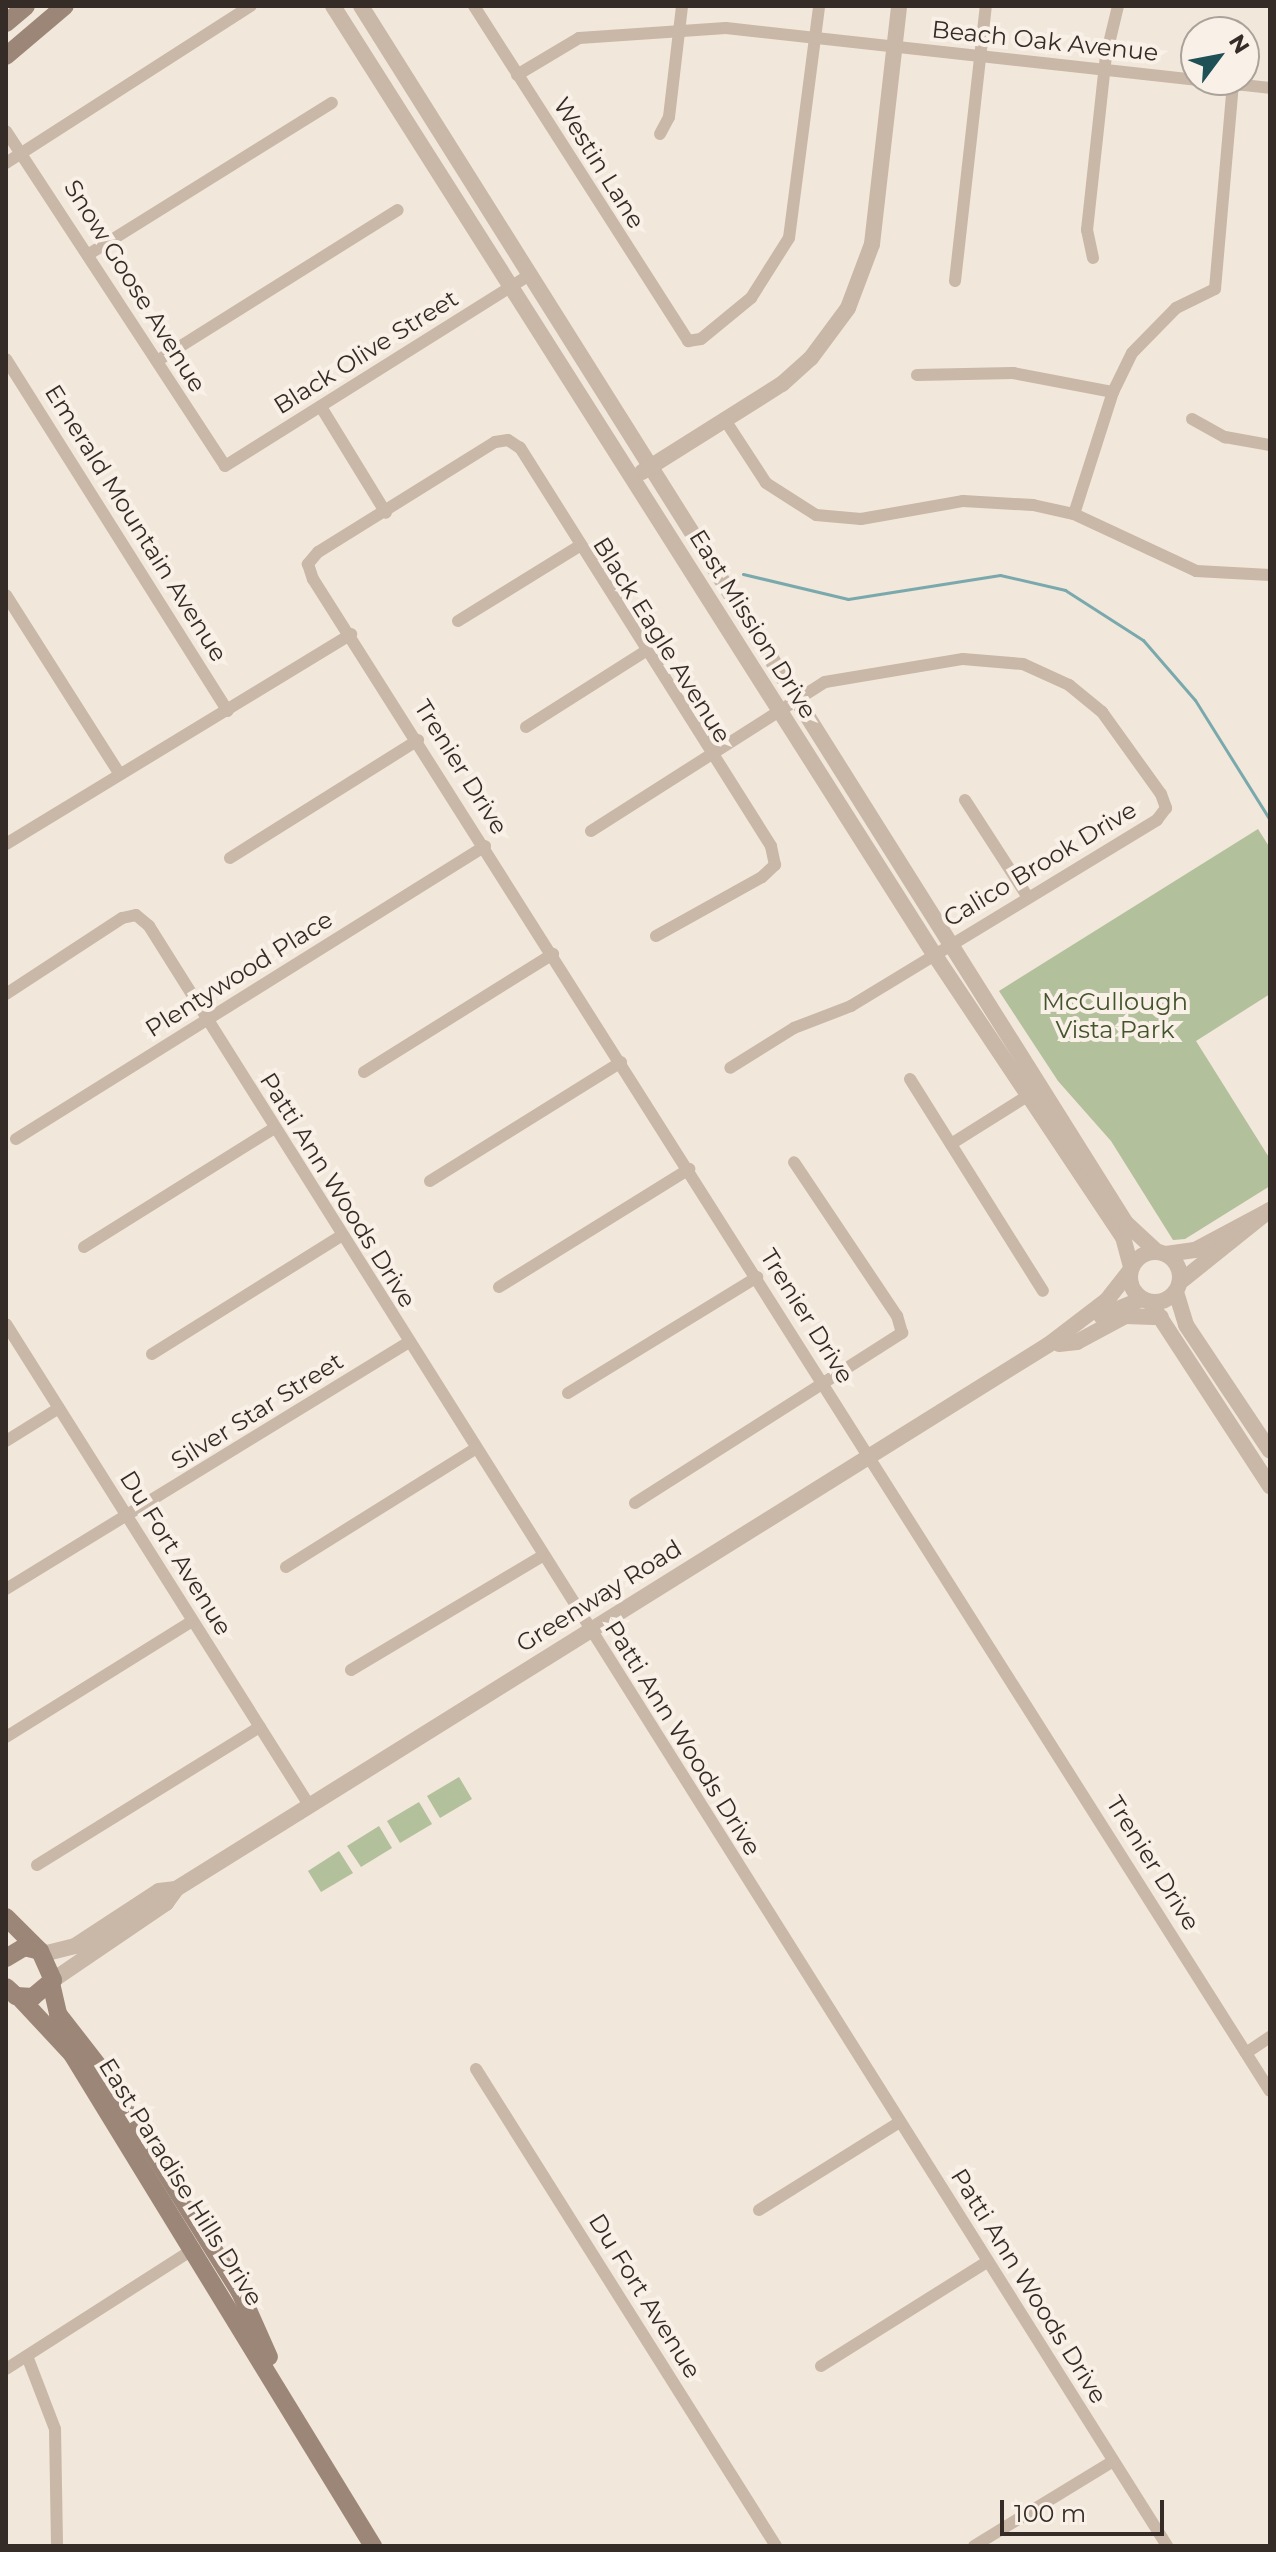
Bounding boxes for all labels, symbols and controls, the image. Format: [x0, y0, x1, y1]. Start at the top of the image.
street label: Beach Oak Avenue [930, 15, 1160, 67]
north arrow [1180, 16, 1260, 96]
text: N [1223, 29, 1255, 59]
street label: Westin Lane [547, 92, 651, 234]
street label: Snow Goose Avenue [58, 175, 212, 397]
street label: Black Olive Street [269, 284, 463, 420]
street label: Emerald Mountain Avenue [39, 379, 233, 667]
street label: East Mission Drive [683, 524, 823, 724]
street label: Black Eagle Avenue [587, 532, 737, 748]
street label: Trenier Drive [408, 694, 514, 840]
street label: Calico Brook Drive [938, 795, 1142, 933]
street label: Plentywood Place [140, 905, 338, 1043]
park label: McCullough Vista Park [1042, 988, 1188, 1044]
street label: Patti Ann Woods Drive [254, 1067, 422, 1313]
street label: Trenier Drive [754, 1243, 860, 1389]
street label: Silver Star Street [166, 1346, 348, 1476]
street label: Du Fort Avenue [114, 1465, 238, 1641]
street label: Greenway Road [511, 1534, 687, 1658]
street label: Patti Ann Woods Drive [599, 1615, 767, 1861]
street label: Trenier Drive [1100, 1790, 1206, 1936]
street label: East Paradise Hills Drive [93, 2053, 269, 2311]
street label: Patti Ann Woods Drive [945, 2163, 1113, 2409]
street label: Du Fort Avenue [583, 2208, 707, 2384]
scale bar [1004, 2484, 1168, 2534]
text: 100 m [1014, 2499, 1086, 2528]

